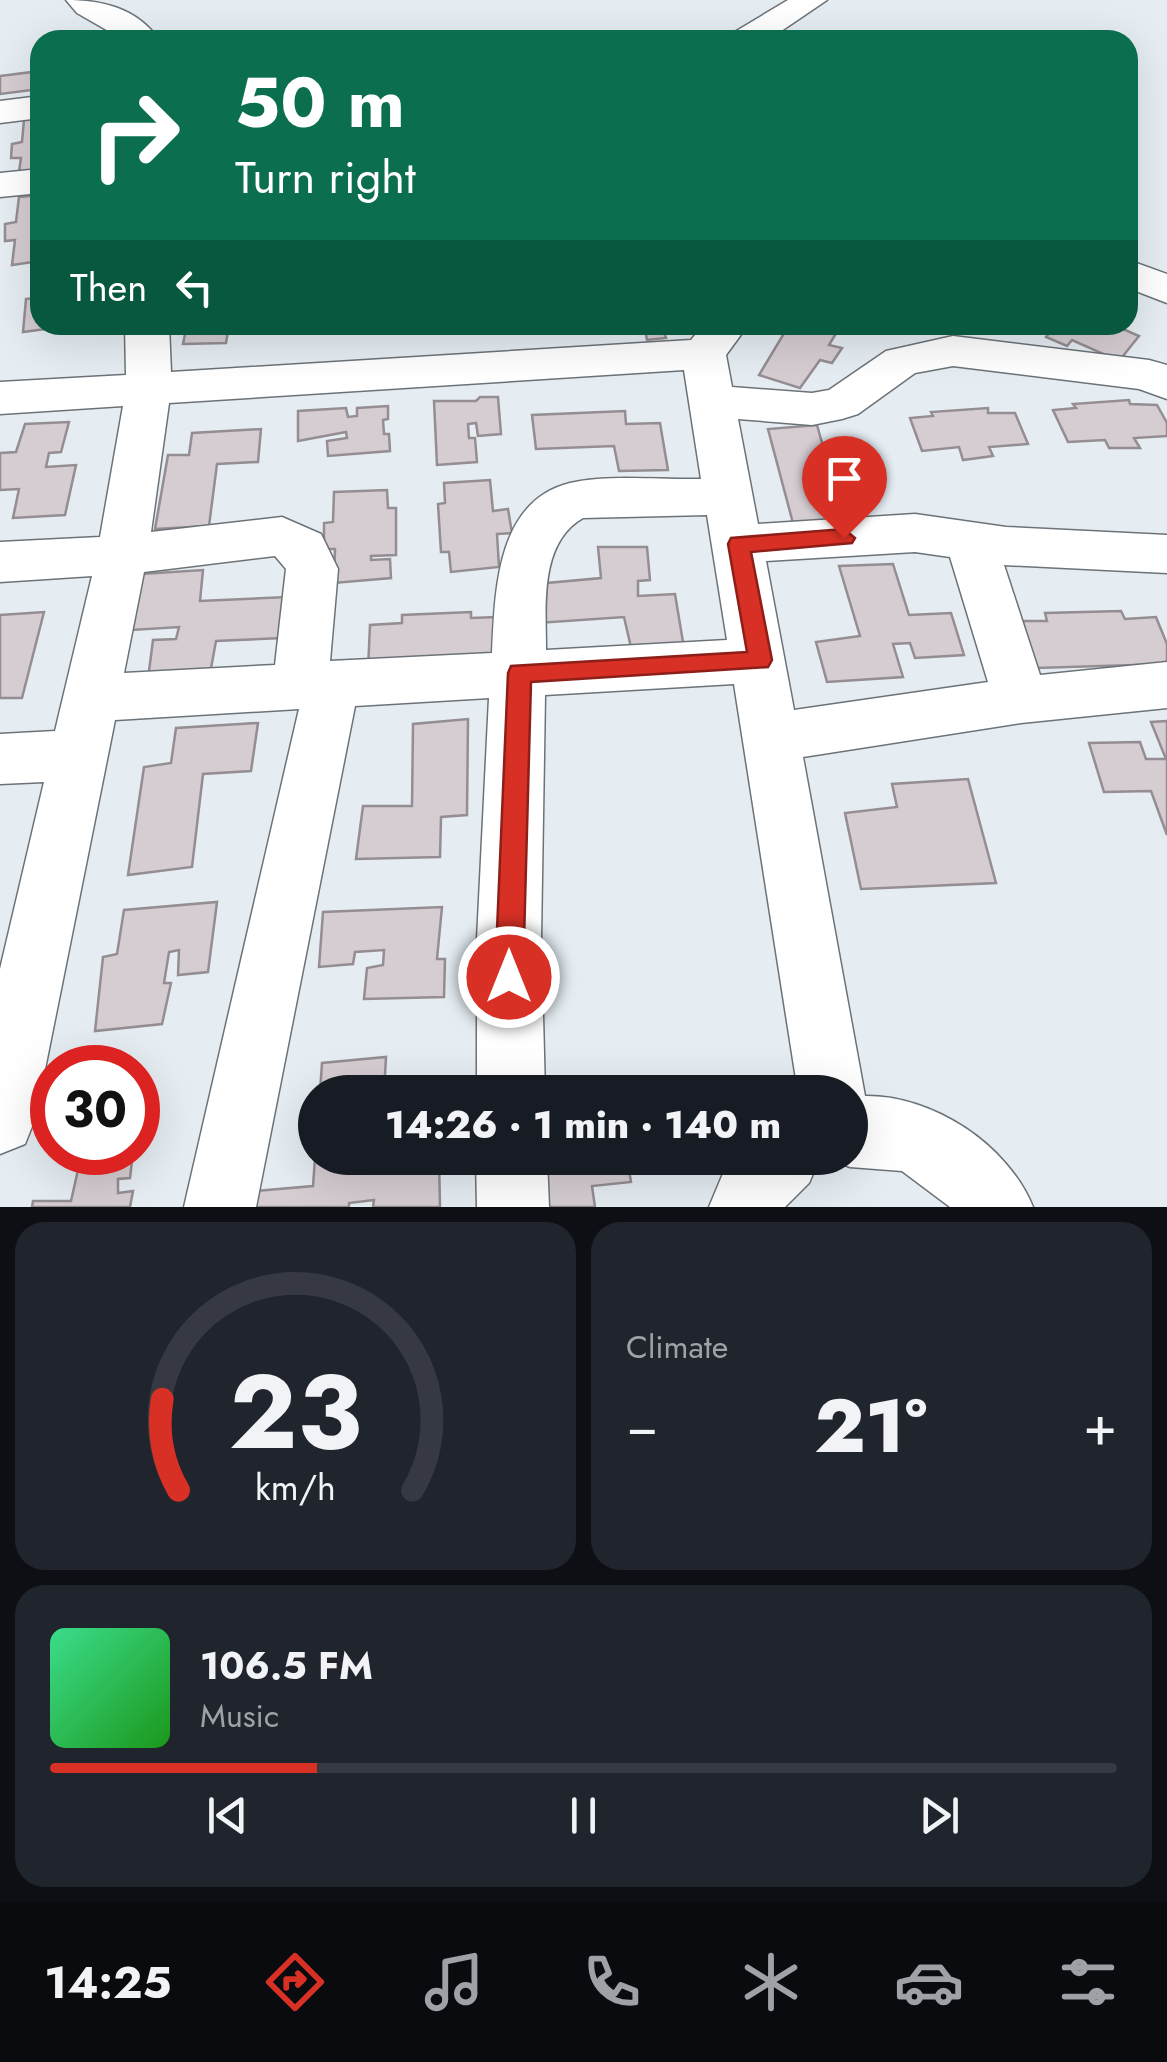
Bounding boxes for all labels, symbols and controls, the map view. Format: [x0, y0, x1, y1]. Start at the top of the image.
text: 50 m [235, 52, 405, 153]
icon: right [70, 70, 200, 200]
text: Turn right [235, 145, 416, 210]
text: Then [70, 260, 147, 315]
icon: left [167, 260, 222, 315]
pin [802, 436, 887, 539]
icon: arrive [817, 451, 872, 506]
position arrow [457, 925, 561, 1029]
speed limit sign: 30 [30, 1045, 160, 1175]
text: 14:26 · 1 min · 140 m [385, 1097, 781, 1152]
text: Climate [626, 1324, 728, 1370]
text: 23 [229, 1337, 362, 1487]
text: 21° [814, 1372, 927, 1480]
text: − [626, 1386, 658, 1466]
text: + [1083, 1386, 1117, 1466]
text: km/h [255, 1462, 336, 1513]
text: 106.5 FM [200, 1638, 373, 1693]
text: Music [200, 1693, 279, 1739]
icon: previous [200, 1788, 255, 1843]
icon: pause [556, 1788, 611, 1843]
icon: next [912, 1788, 967, 1843]
icon: directions [260, 1947, 330, 2017]
icon: music [419, 1947, 489, 2017]
icon: phone [577, 1947, 647, 2017]
icon: climate [736, 1947, 806, 2017]
icon: car [894, 1947, 964, 2017]
icon: filters [1053, 1947, 1123, 2017]
text: 14:25 [44, 1950, 172, 2015]

